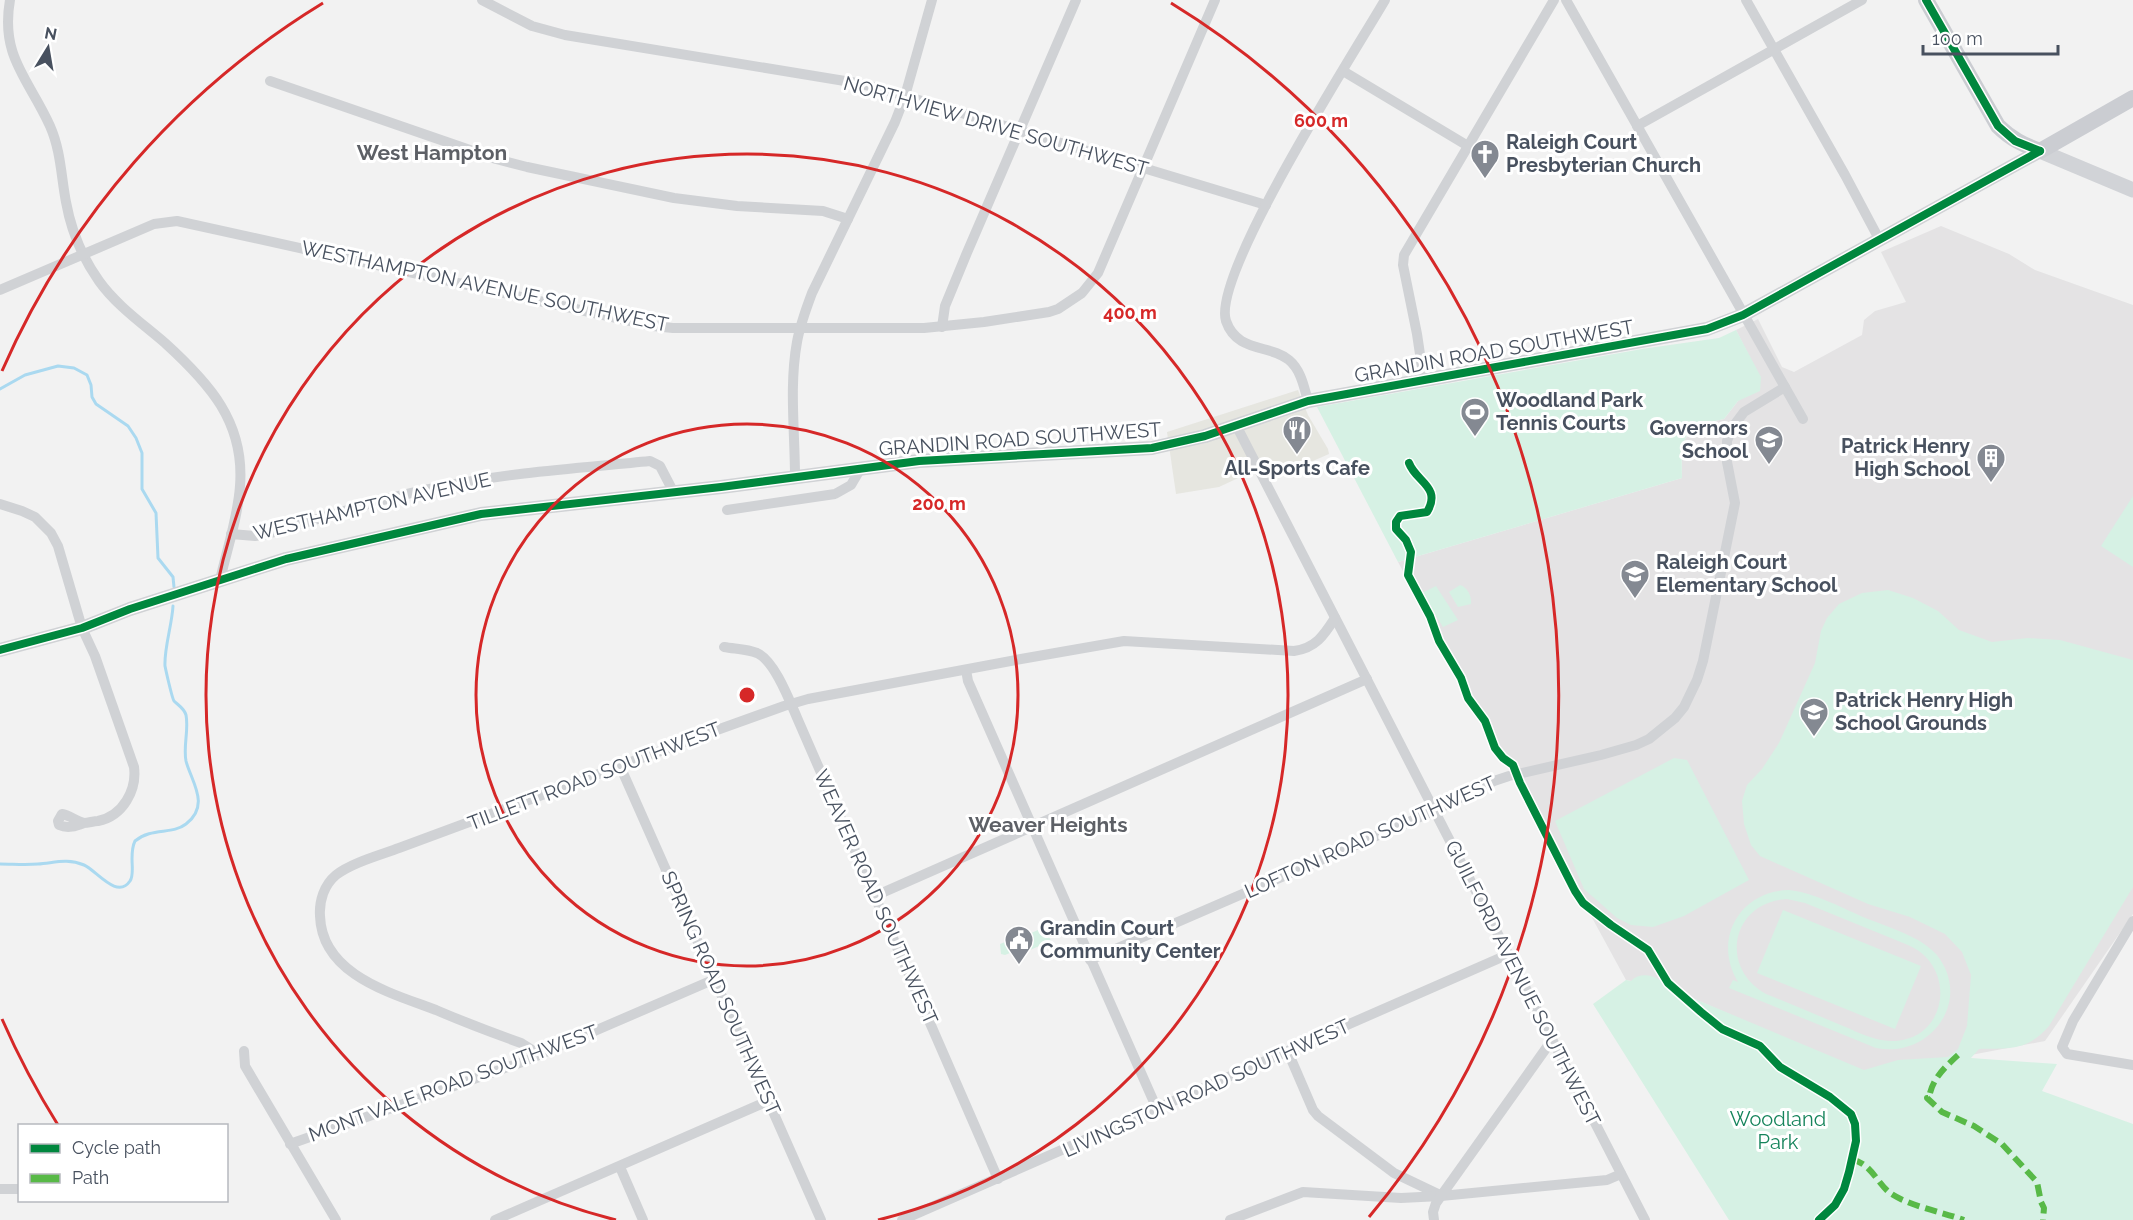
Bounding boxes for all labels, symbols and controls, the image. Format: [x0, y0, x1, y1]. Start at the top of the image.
north arrow [18, 18, 78, 78]
scale bar [1923, 18, 2058, 56]
text: N [43, 23, 59, 44]
text: 100 m [1932, 28, 1983, 49]
street label: NORTHVIEW DRIVE SOUTHWEST [841, 71, 1151, 181]
text: 600 m [1294, 110, 1348, 131]
place label: Raleigh Court Presbyterian Church [1506, 130, 1701, 177]
church icon: Raleigh Court Presbyterian Church [1469, 138, 1501, 180]
district label: West Hampton [357, 140, 507, 165]
street label: WESTHAMPTON AVENUE SOUTHWEST [299, 235, 671, 337]
text: 400 m [1103, 302, 1157, 323]
street label: GRANDIN ROAD SOUTHWEST [1353, 315, 1635, 387]
place label: Woodland Park Tennis Courts [1496, 388, 1644, 435]
sports icon: Woodland Park Tennis Courts [1459, 396, 1491, 438]
restaurant icon: All-Sports Cafe [1281, 414, 1313, 456]
place label: Governors School [1650, 416, 1749, 463]
street label: GRANDIN ROAD SOUTHWEST [878, 417, 1162, 461]
school or university icon: Governors School [1753, 424, 1785, 466]
place label: Patrick Henry High School [1841, 434, 1971, 481]
building icon: Patrick Henry High School [1975, 442, 2007, 484]
place label: All-Sports Cafe [1224, 456, 1370, 480]
street label: WESTHAMPTON AVENUE [251, 467, 493, 545]
text: 200 m [912, 493, 966, 514]
place label: Raleigh Court Elementary School [1656, 550, 1838, 597]
school or university icon: Raleigh Court Elementary School [1619, 558, 1651, 600]
centre of rings [737, 685, 757, 705]
place label: Patrick Henry High School Grounds [1835, 688, 2013, 735]
school or university icon: Patrick Henry High School Grounds [1798, 696, 1830, 738]
street label: TILLETT ROAD SOUTHWEST [464, 717, 724, 835]
street label: WEAVER ROAD SOUTHWEST [809, 766, 943, 1028]
street label: LOFTON ROAD SOUTHWEST [1241, 771, 1499, 903]
district label: Weaver Heights [968, 812, 1128, 837]
street label: GUILFORD AVENUE SOUTHWEST [1440, 836, 1606, 1130]
street label: SPRING ROAD SOUTHWEST [656, 867, 786, 1119]
place label: Grandin Court Community Center [1040, 916, 1221, 963]
public building icon: Grandin Court Community Center [1003, 924, 1035, 966]
street label: LIVINGSTON ROAD SOUTHWEST [1059, 1014, 1353, 1162]
street label: MONT VALE ROAD SOUTHWEST [305, 1019, 601, 1147]
park label: Woodland Park [1730, 1107, 1826, 1154]
legend [18, 1124, 228, 1202]
text: Cycle path [72, 1137, 161, 1158]
text: Path [72, 1167, 109, 1188]

